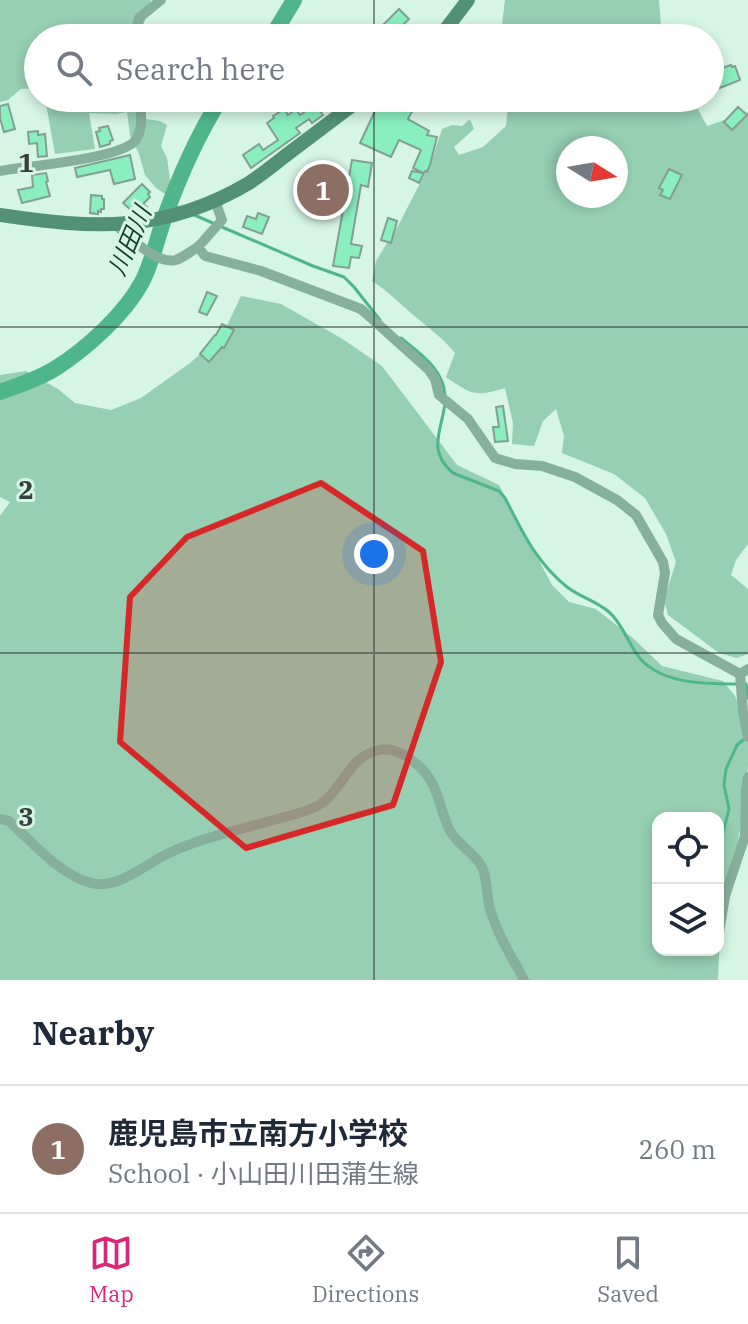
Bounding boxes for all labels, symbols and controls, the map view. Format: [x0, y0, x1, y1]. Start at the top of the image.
search box [24, 24, 724, 112]
icon: search [52, 46, 96, 90]
text: Search here [116, 49, 285, 88]
north arrow [556, 136, 628, 208]
text: 1 [18, 145, 34, 179]
pin: 1 [297, 160, 349, 220]
water label: 川田川 [100, 198, 159, 280]
text: 2 [18, 472, 34, 506]
your location [354, 534, 394, 574]
text: 3 [18, 799, 34, 833]
map controls [652, 812, 724, 956]
button: locate [652, 812, 724, 884]
button: layers [652, 884, 724, 956]
text: Nearby [32, 1010, 154, 1054]
text: 鹿児島市立南方小学校 [108, 1113, 408, 1152]
text: 1 [50, 1132, 66, 1166]
text: 260 m [638, 1132, 716, 1166]
text: School · 小山田川田蒲生線 [108, 1156, 419, 1190]
tab: Map [89, 1231, 134, 1308]
tab: Directions [312, 1231, 419, 1308]
tab: Saved [597, 1231, 659, 1308]

